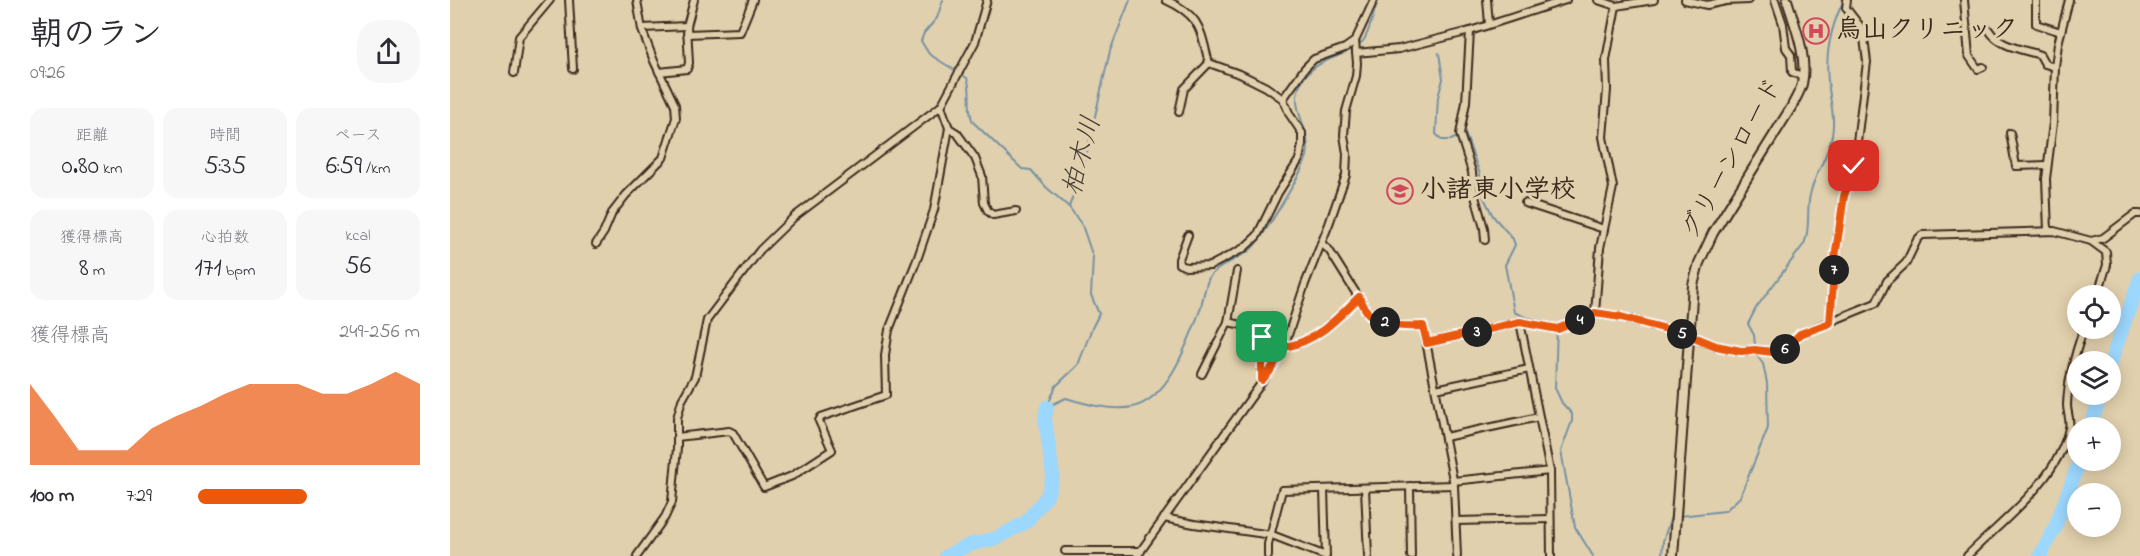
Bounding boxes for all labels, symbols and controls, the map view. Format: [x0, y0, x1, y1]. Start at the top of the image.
text: 朝のラン [30, 12, 162, 60]
place label: 烏山クリニック [1836, 12, 2018, 50]
hospital icon: 烏山クリニック [1801, 16, 1831, 46]
button: share [357, 20, 420, 83]
text: 09:26 [30, 59, 65, 88]
street label: グリーンロード [1673, 71, 1793, 247]
water label: 柏木川 [1054, 112, 1112, 200]
text: 距離 [76, 124, 108, 148]
text: 時間 [209, 124, 241, 148]
text: ペース [334, 124, 382, 148]
pin [1828, 140, 1879, 191]
text: 0.80 [62, 148, 99, 186]
text: 5:35 [204, 148, 246, 186]
text: 6:59 [326, 148, 362, 186]
icon: check [1837, 149, 1870, 182]
text: km [99, 157, 122, 181]
text: /km [362, 157, 390, 181]
place label: 小諸東小学校 [1420, 172, 1576, 210]
school or university icon: 小諸東小学校 [1385, 176, 1415, 206]
text: kcal [345, 224, 371, 248]
text: 獲得標高 [60, 226, 124, 250]
text: 心拍数 [201, 226, 249, 250]
text: 56 [345, 248, 371, 286]
text: 8 [79, 250, 89, 288]
text: 171 [195, 250, 222, 288]
pin: 7 [1819, 255, 1849, 285]
text: 7 [1831, 258, 1837, 282]
text: m [89, 259, 105, 283]
text: bpm [222, 259, 255, 283]
map controls [2067, 285, 2121, 537]
button: locate [2067, 285, 2121, 339]
pin: 4 [1565, 305, 1595, 335]
pin: 2 [1370, 307, 1400, 337]
text: 4 [1577, 308, 1583, 332]
text: 2 [1381, 310, 1389, 334]
pin [1236, 311, 1287, 362]
pin: 3 [1462, 317, 1492, 347]
text: 249–256 m [339, 318, 420, 347]
pin: 5 [1667, 319, 1697, 349]
icon: arrive [1245, 320, 1278, 353]
text: 3 [1474, 320, 1480, 344]
text: 獲得標高 [30, 322, 110, 351]
text: 5 [1677, 322, 1687, 346]
pin: 6 [1770, 334, 1800, 364]
text: 6 [1781, 337, 1789, 361]
button: layers [2067, 351, 2121, 405]
button: + [2067, 417, 2121, 471]
text: 100 m [30, 482, 74, 511]
text: 7:29 [126, 482, 152, 511]
button: − [2067, 483, 2121, 537]

